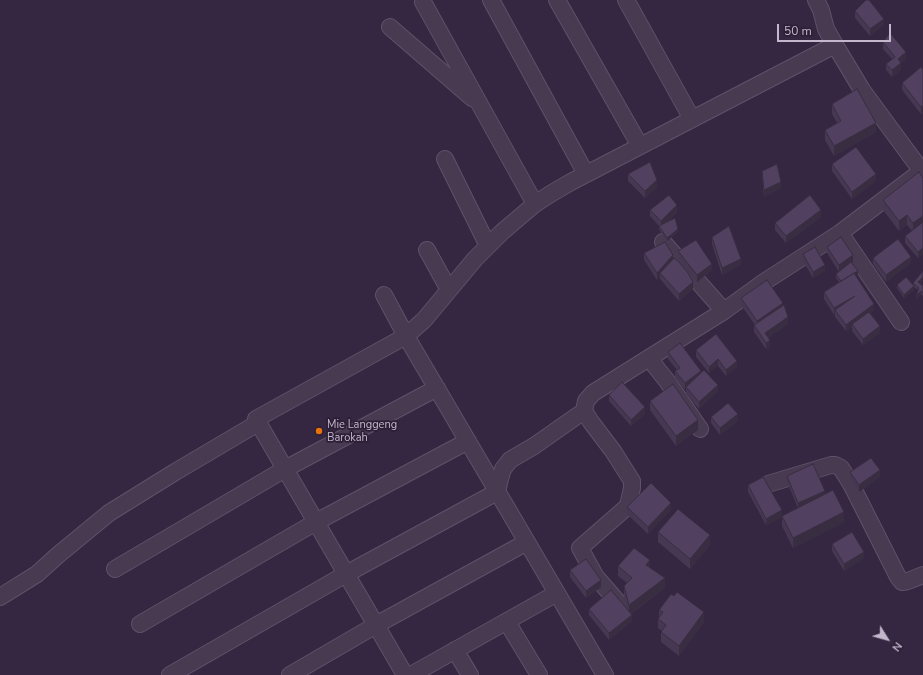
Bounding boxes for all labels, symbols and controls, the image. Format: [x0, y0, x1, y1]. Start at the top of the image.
scale bar [779, 16, 893, 42]
text: 50 m [784, 23, 812, 39]
place label: Mie Langgeng Barokah [327, 418, 397, 444]
marker: Mie Langgeng Barokah [314, 426, 324, 436]
north arrow [867, 619, 907, 659]
text: N [889, 639, 905, 654]

